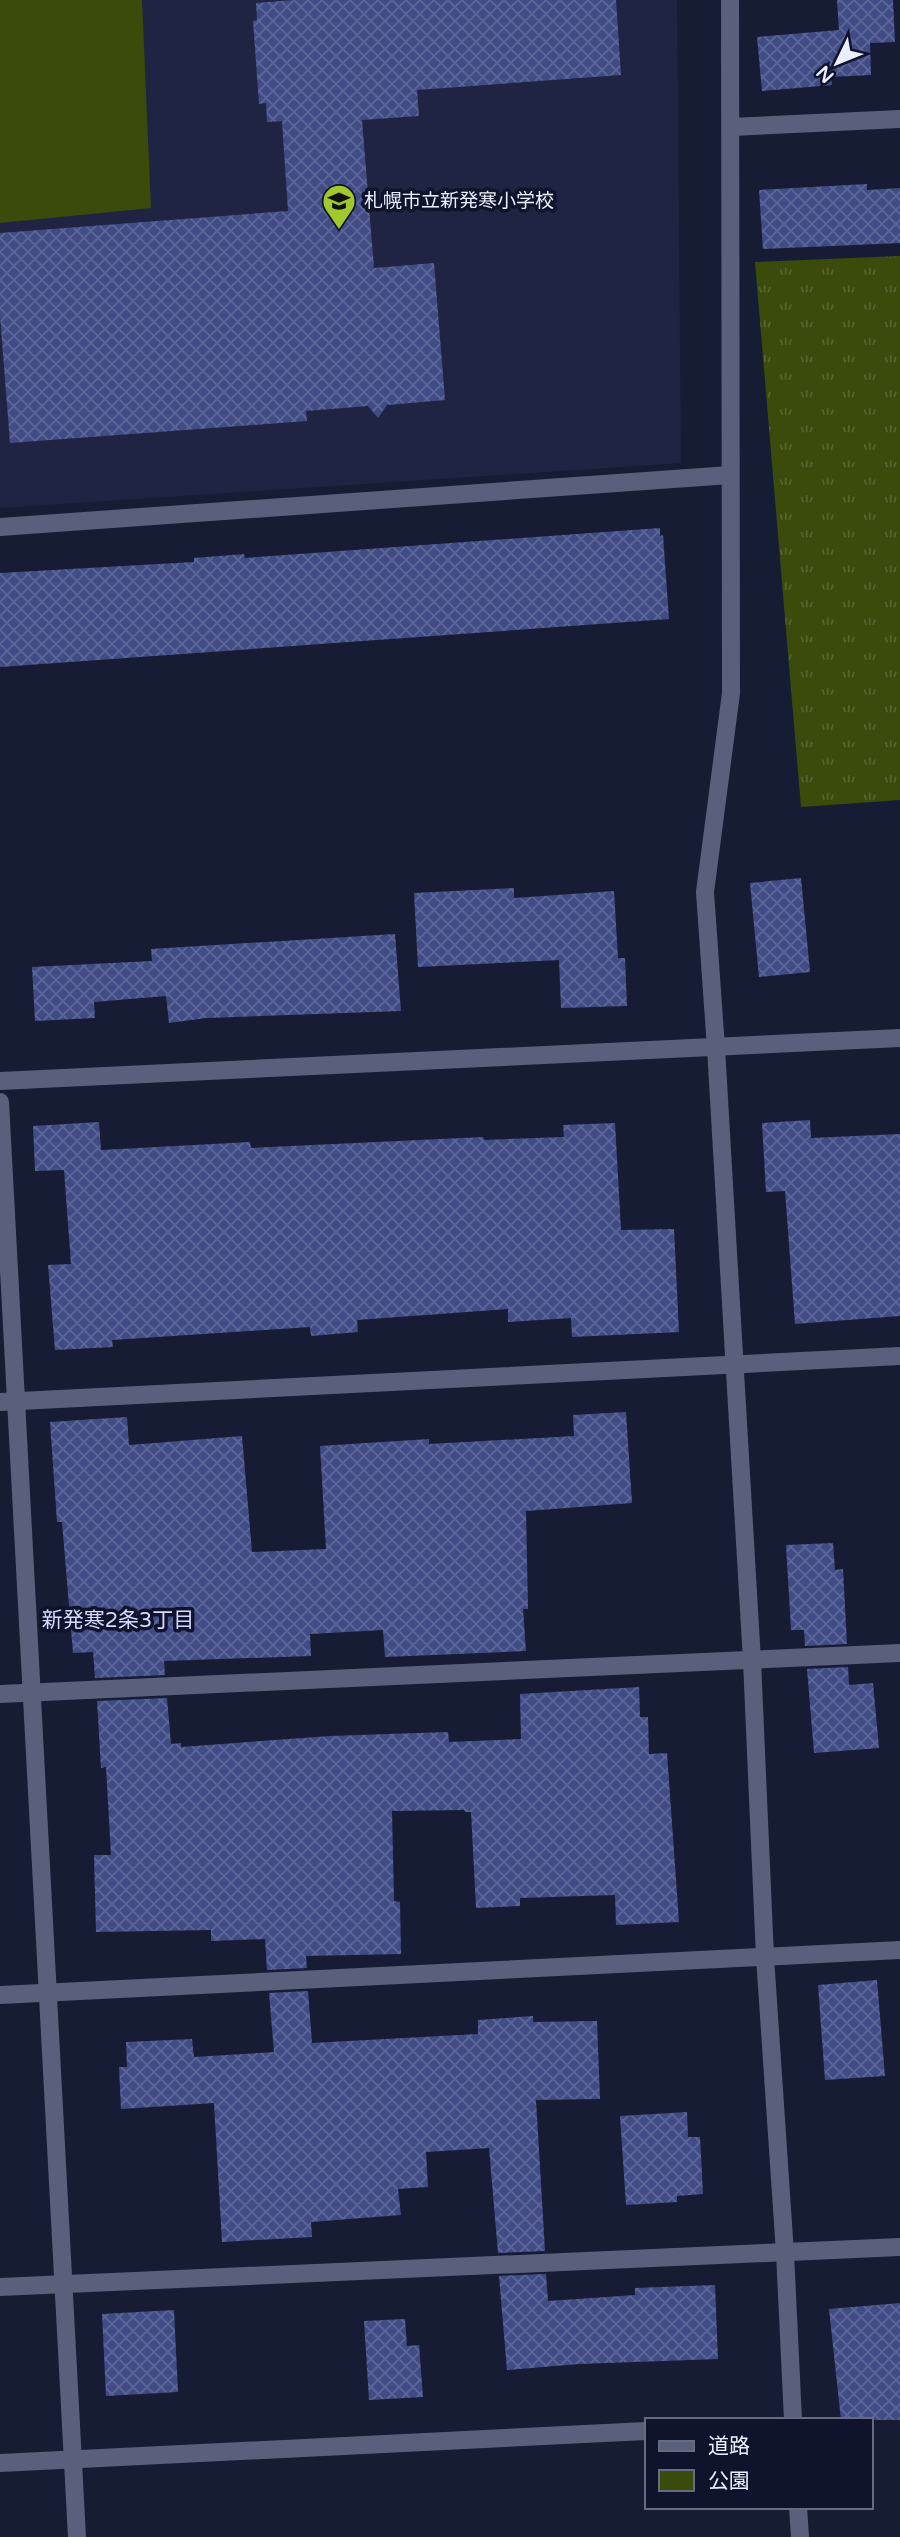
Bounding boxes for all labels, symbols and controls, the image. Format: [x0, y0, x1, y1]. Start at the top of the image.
north arrow [802, 28, 872, 98]
text: N [812, 61, 839, 87]
school or university icon: 札幌市立新発寒小学校 [320, 182, 358, 231]
place label: 札幌市立新発寒小学校 [364, 190, 554, 212]
district label: 新発寒2条3丁目 [42, 1608, 194, 1633]
legend [645, 2418, 872, 2509]
text: 道路 [708, 2434, 750, 2459]
text: 公園 [708, 2469, 750, 2494]

